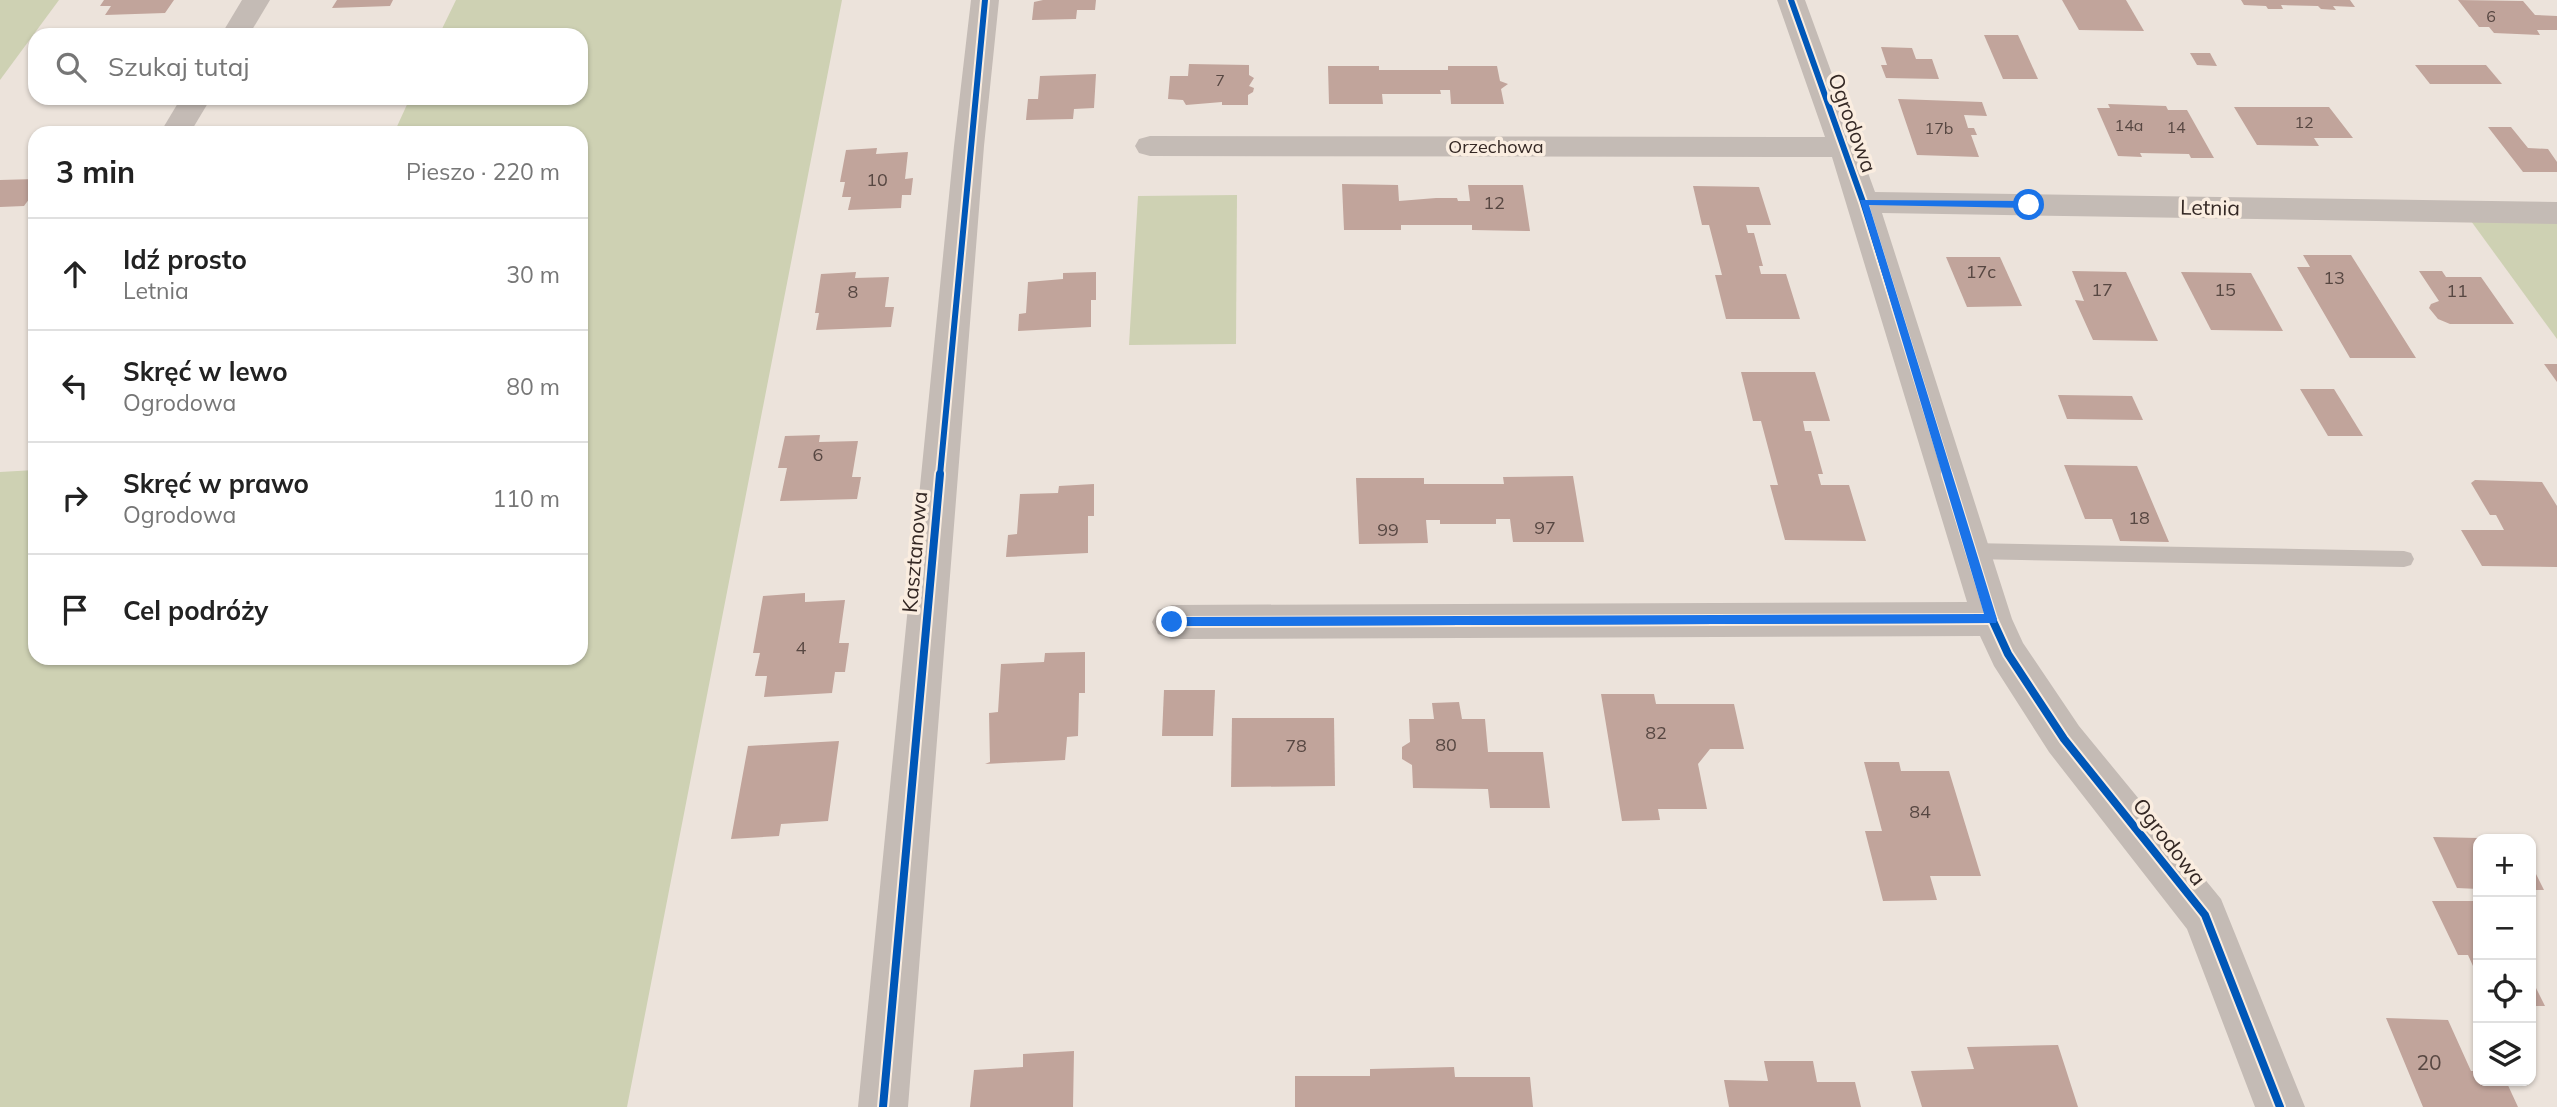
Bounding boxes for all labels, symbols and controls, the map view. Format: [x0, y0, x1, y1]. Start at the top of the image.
house number: 6 [2486, 6, 2496, 26]
search box [28, 28, 588, 105]
icon: search [52, 48, 90, 86]
text: Szukaj tutaj [108, 50, 250, 83]
house number: 7 [1215, 70, 1225, 90]
street label: Ogrodowa [1823, 70, 1883, 176]
house number: 12 [2294, 112, 2314, 132]
house number: 14a [2115, 115, 2143, 135]
house number: 14 [2166, 117, 2186, 137]
house number: 17b [1925, 118, 1953, 138]
street label: Orzechowa [1448, 135, 1544, 158]
text: 3 min [56, 153, 135, 191]
text: Pieszo · 220 m [406, 157, 560, 186]
house number: 10 [866, 168, 888, 191]
route start [2013, 189, 2044, 220]
house number: 12 [1483, 191, 1505, 214]
street label: Letnia [2180, 193, 2240, 221]
text: Idź prosto [123, 243, 247, 276]
icon: ahead [56, 255, 94, 293]
text: 30 m [506, 260, 560, 289]
house number: 17c [1966, 260, 1996, 283]
house number: 13 [2323, 266, 2345, 289]
text: Letnia [123, 276, 189, 305]
house number: 17 [2091, 278, 2113, 301]
house number: 15 [2214, 278, 2236, 301]
house number: 11 [2446, 279, 2468, 302]
house number: 8 [848, 280, 858, 303]
text: Skręć w lewo [123, 355, 288, 388]
icon: left [56, 367, 94, 405]
text: 80 m [506, 372, 560, 401]
text: Ogrodowa [123, 388, 236, 417]
house number: 6 [813, 443, 823, 466]
text: Skręć w prawo [123, 467, 309, 500]
icon: right [56, 479, 94, 517]
text: 110 m [492, 484, 560, 513]
street label: Kasztanowa [896, 490, 932, 614]
text: Ogrodowa [123, 500, 236, 529]
house number: 18 [2128, 506, 2150, 529]
house number: 97 [1534, 516, 1556, 539]
house number: 99 [1377, 518, 1399, 541]
icon: arrive [56, 591, 94, 629]
text: Cel podróży [123, 594, 268, 627]
route end [1156, 606, 1187, 637]
house number: 4 [796, 636, 807, 659]
house number: 82 [1645, 721, 1667, 744]
house number: 80 [1435, 733, 1457, 756]
house number: 78 [1285, 734, 1307, 757]
street label: Ogrodowa [2128, 793, 2212, 890]
house number: 84 [1909, 800, 1931, 823]
map controls [2473, 834, 2536, 1086]
button: + [2473, 834, 2536, 897]
button: − [2473, 897, 2536, 960]
button: locate [2473, 960, 2536, 1023]
button: layers [2473, 1023, 2536, 1086]
house number: 20 [2416, 1049, 2442, 1075]

